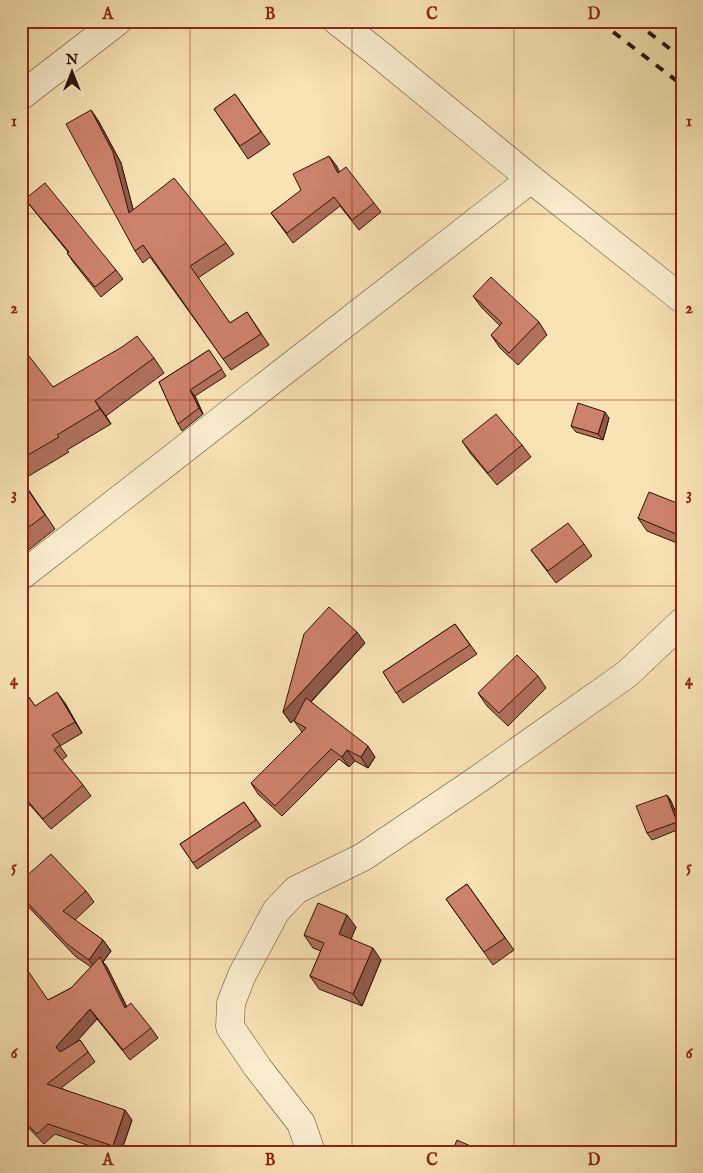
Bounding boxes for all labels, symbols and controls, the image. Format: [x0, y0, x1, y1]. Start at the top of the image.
text: A [102, 5, 115, 25]
text: B [265, 5, 276, 25]
text: C [426, 5, 438, 25]
text: D [588, 5, 601, 25]
north arrow [48, 48, 98, 98]
text: N [65, 51, 78, 69]
text: 1 [11, 112, 17, 132]
text: 1 [686, 112, 692, 132]
text: 2 [10, 299, 18, 319]
text: 2 [685, 299, 693, 319]
text: 3 [11, 485, 17, 505]
text: 3 [686, 485, 692, 505]
text: 4 [10, 671, 19, 691]
text: 4 [685, 671, 694, 691]
text: 5 [11, 858, 17, 878]
text: 5 [686, 858, 692, 878]
text: 6 [11, 1044, 19, 1064]
text: 6 [686, 1044, 694, 1064]
text: A [102, 1151, 115, 1171]
text: B [265, 1151, 276, 1171]
text: C [426, 1151, 438, 1171]
text: D [588, 1151, 601, 1171]

